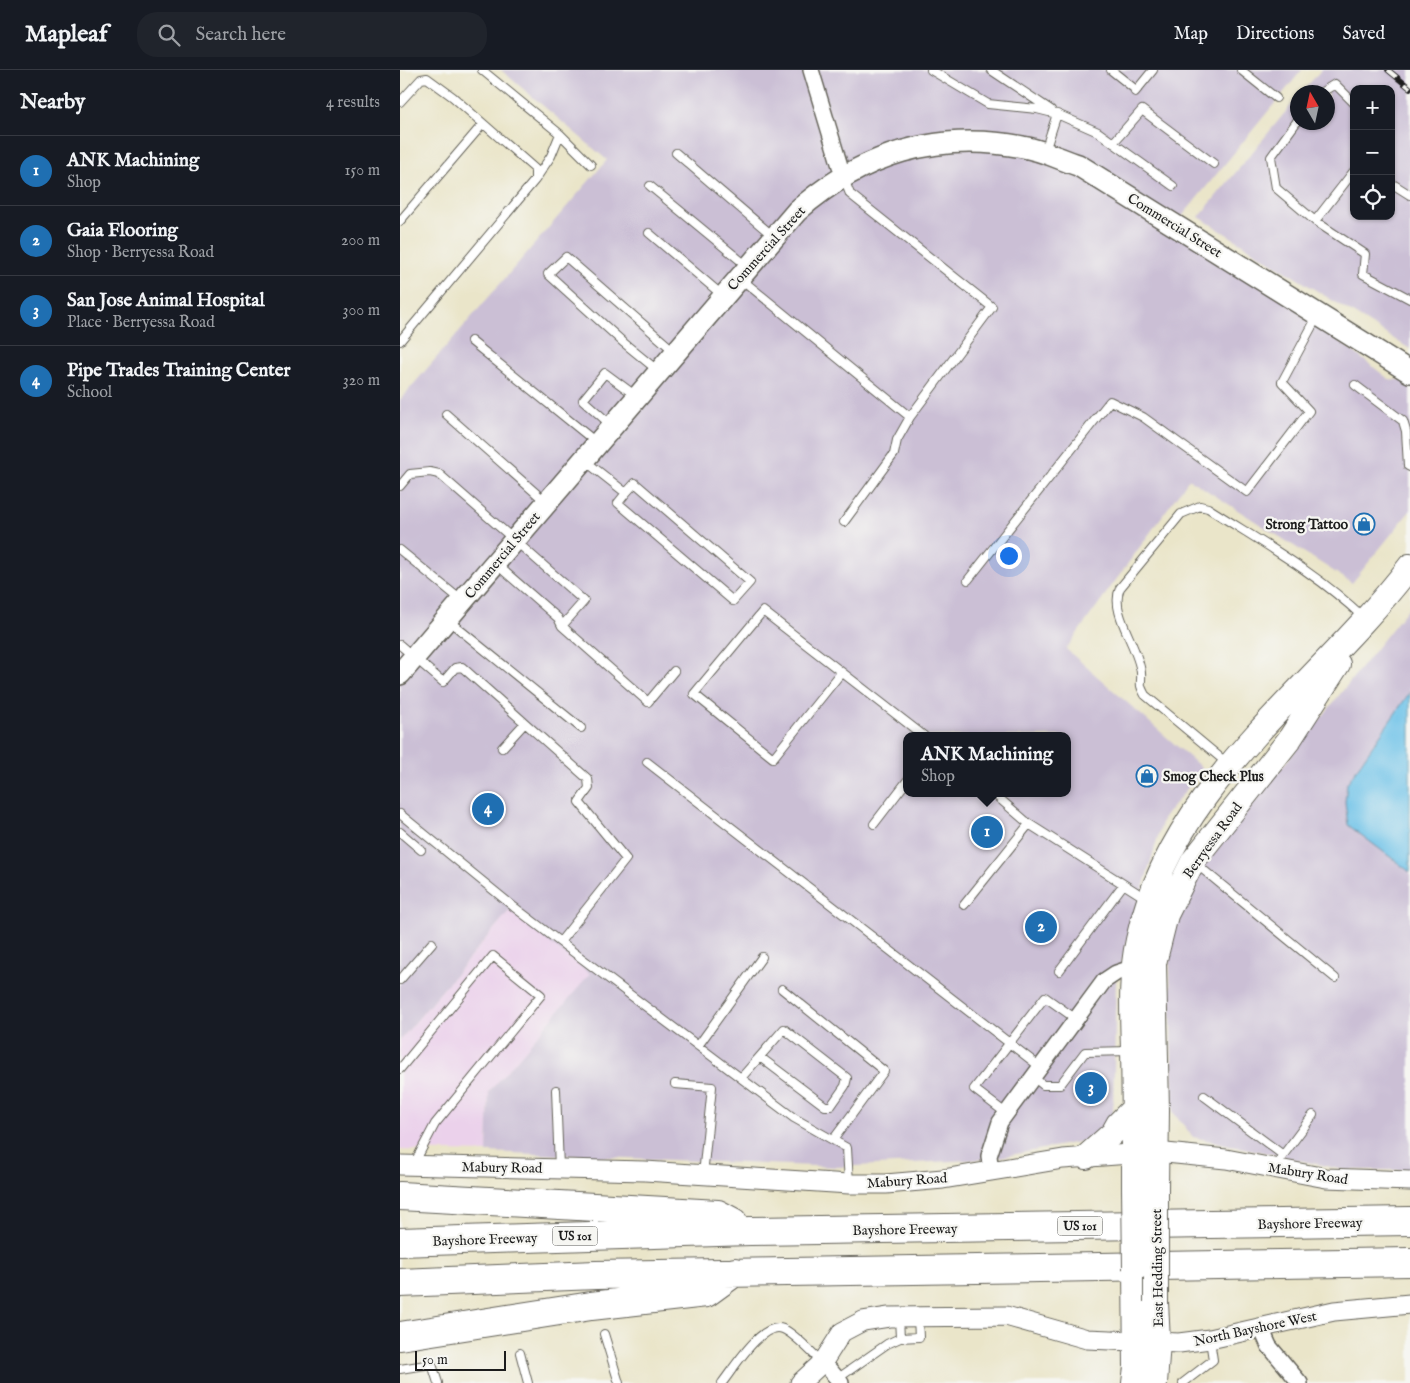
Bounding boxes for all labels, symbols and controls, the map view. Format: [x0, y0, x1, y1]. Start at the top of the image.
search box [137, 12, 487, 57]
text: Mapleaf [25, 19, 107, 50]
icon: search [155, 21, 183, 49]
text: Search here [195, 23, 286, 47]
text: Map [1174, 23, 1208, 46]
text: Directions [1236, 23, 1314, 46]
text: Saved [1342, 23, 1385, 46]
north arrow [1290, 85, 1335, 130]
map controls [1350, 85, 1395, 220]
button: + [1350, 85, 1395, 130]
text: Nearby [20, 89, 85, 116]
text: 4 results [326, 93, 380, 113]
button: − [1350, 130, 1395, 175]
text: ANK Machining [67, 149, 199, 173]
text: 1 [33, 161, 39, 181]
text: 150 m [345, 161, 380, 181]
text: Shop [67, 173, 101, 193]
button: locate [1350, 175, 1395, 220]
street label: Commercial Street [1124, 190, 1225, 262]
street label: Commercial Street [724, 202, 810, 295]
text: Gaia Flooring [67, 219, 178, 243]
text: 2 [32, 231, 40, 251]
text: 200 m [341, 231, 380, 251]
text: Shop · Berryessa Road [67, 243, 214, 263]
text: San Jose Animal Hospital [67, 289, 265, 313]
text: 3 [33, 301, 39, 321]
text: 300 m [342, 301, 380, 321]
text: Place · Berryessa Road [67, 313, 215, 333]
text: Pipe Trades Training Center [67, 359, 290, 383]
text: 4 [32, 371, 40, 391]
text: 320 m [343, 371, 380, 391]
text: School [67, 383, 112, 403]
street label: Commercial Street [461, 508, 545, 603]
shop icon: Strong Tattoo [1352, 512, 1376, 536]
place label: Strong Tattoo [1265, 516, 1348, 534]
your location [996, 543, 1022, 569]
popup [903, 732, 1071, 797]
text: ANK Machining [921, 743, 1053, 767]
shop icon: Smog Check Plus [1135, 764, 1159, 788]
text: Shop [921, 767, 955, 787]
place label: Smog Check Plus [1163, 768, 1264, 786]
pin: 4 [472, 790, 504, 828]
street label: Berryessa Road [1179, 799, 1247, 882]
pin: 1 [971, 813, 1003, 851]
pin: 2 [1025, 908, 1057, 946]
pin: 3 [1075, 1069, 1107, 1107]
street label: Mabury Road [462, 1158, 543, 1178]
street label: Mabury Road [1267, 1159, 1350, 1189]
street label: Mabury Road [866, 1169, 948, 1193]
street label: East Hedding Street [1148, 1208, 1168, 1327]
street label: Bayshore Freeway [1257, 1214, 1363, 1234]
road number: US 101 [1058, 1216, 1102, 1236]
street label: Bayshore Freeway [852, 1220, 958, 1240]
road number: US 101 [552, 1226, 598, 1246]
street label: Bayshore Freeway [432, 1229, 538, 1251]
street label: North Bayshore West [1192, 1307, 1318, 1351]
scale bar [415, 1348, 506, 1371]
text: 50 m [422, 1351, 448, 1369]

